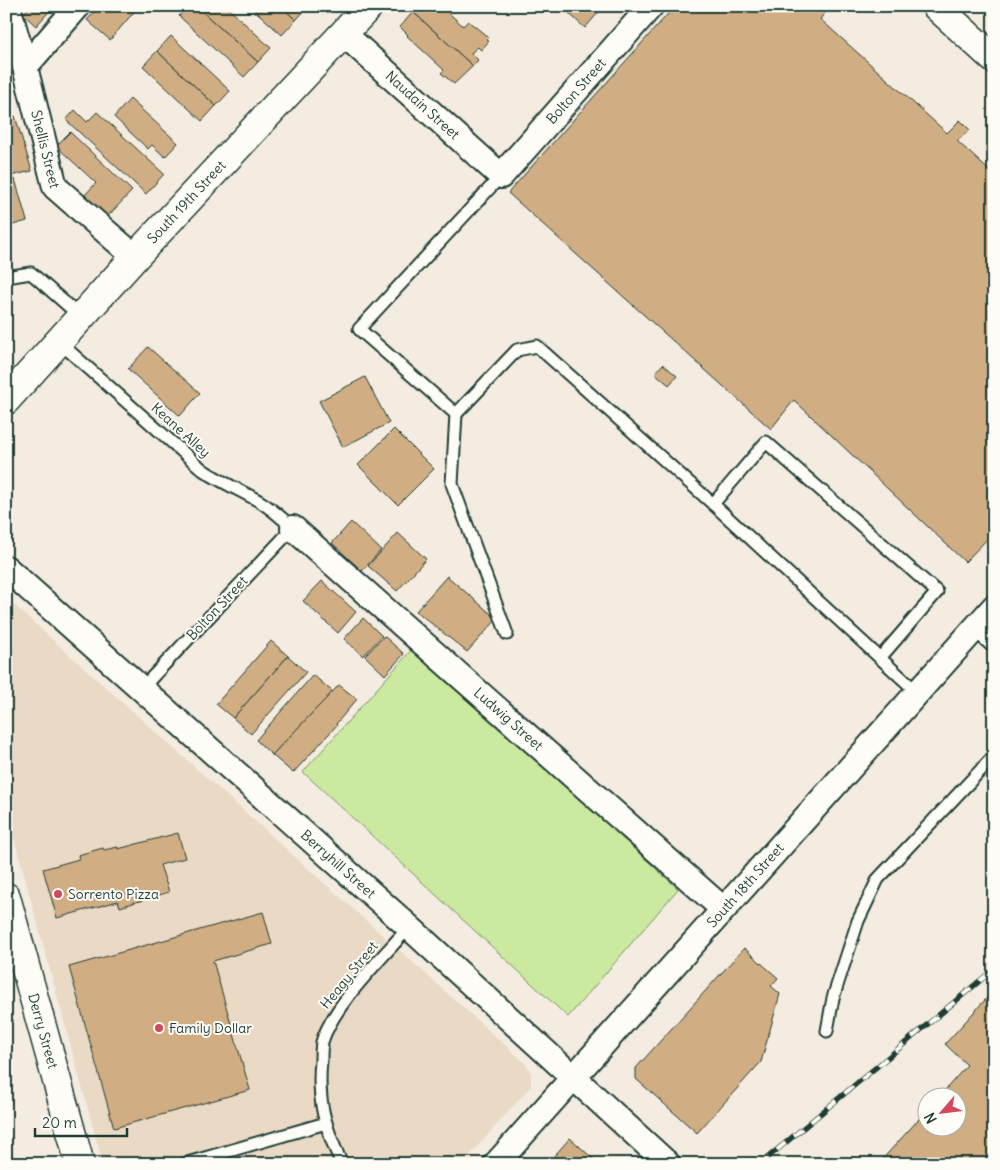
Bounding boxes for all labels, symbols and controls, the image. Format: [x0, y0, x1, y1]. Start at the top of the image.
street label: Bolton Street [542, 54, 610, 128]
street label: Naudain Street [382, 67, 464, 143]
street label: Shellis Street [27, 108, 64, 190]
street label: South 19th Street [143, 156, 230, 247]
street label: Keane Alley [148, 399, 214, 461]
street label: Bolton Street [183, 572, 252, 644]
street label: Ludwig Street [470, 684, 547, 755]
street label: Berryhill Street [297, 826, 380, 902]
street label: South 18th Street [703, 839, 788, 931]
place label: Sorrento Pizza [68, 885, 159, 903]
marker: Sorrento Pizza [52, 888, 64, 900]
street label: Heagy Street [316, 937, 382, 1012]
street label: Derry Street [24, 991, 62, 1071]
place label: Family Dollar [169, 1019, 252, 1037]
marker: Family Dollar [153, 1022, 165, 1034]
north arrow [918, 1088, 968, 1138]
scale bar [35, 1105, 128, 1137]
text: N [920, 1110, 941, 1127]
text: 20 m [42, 1113, 77, 1132]

